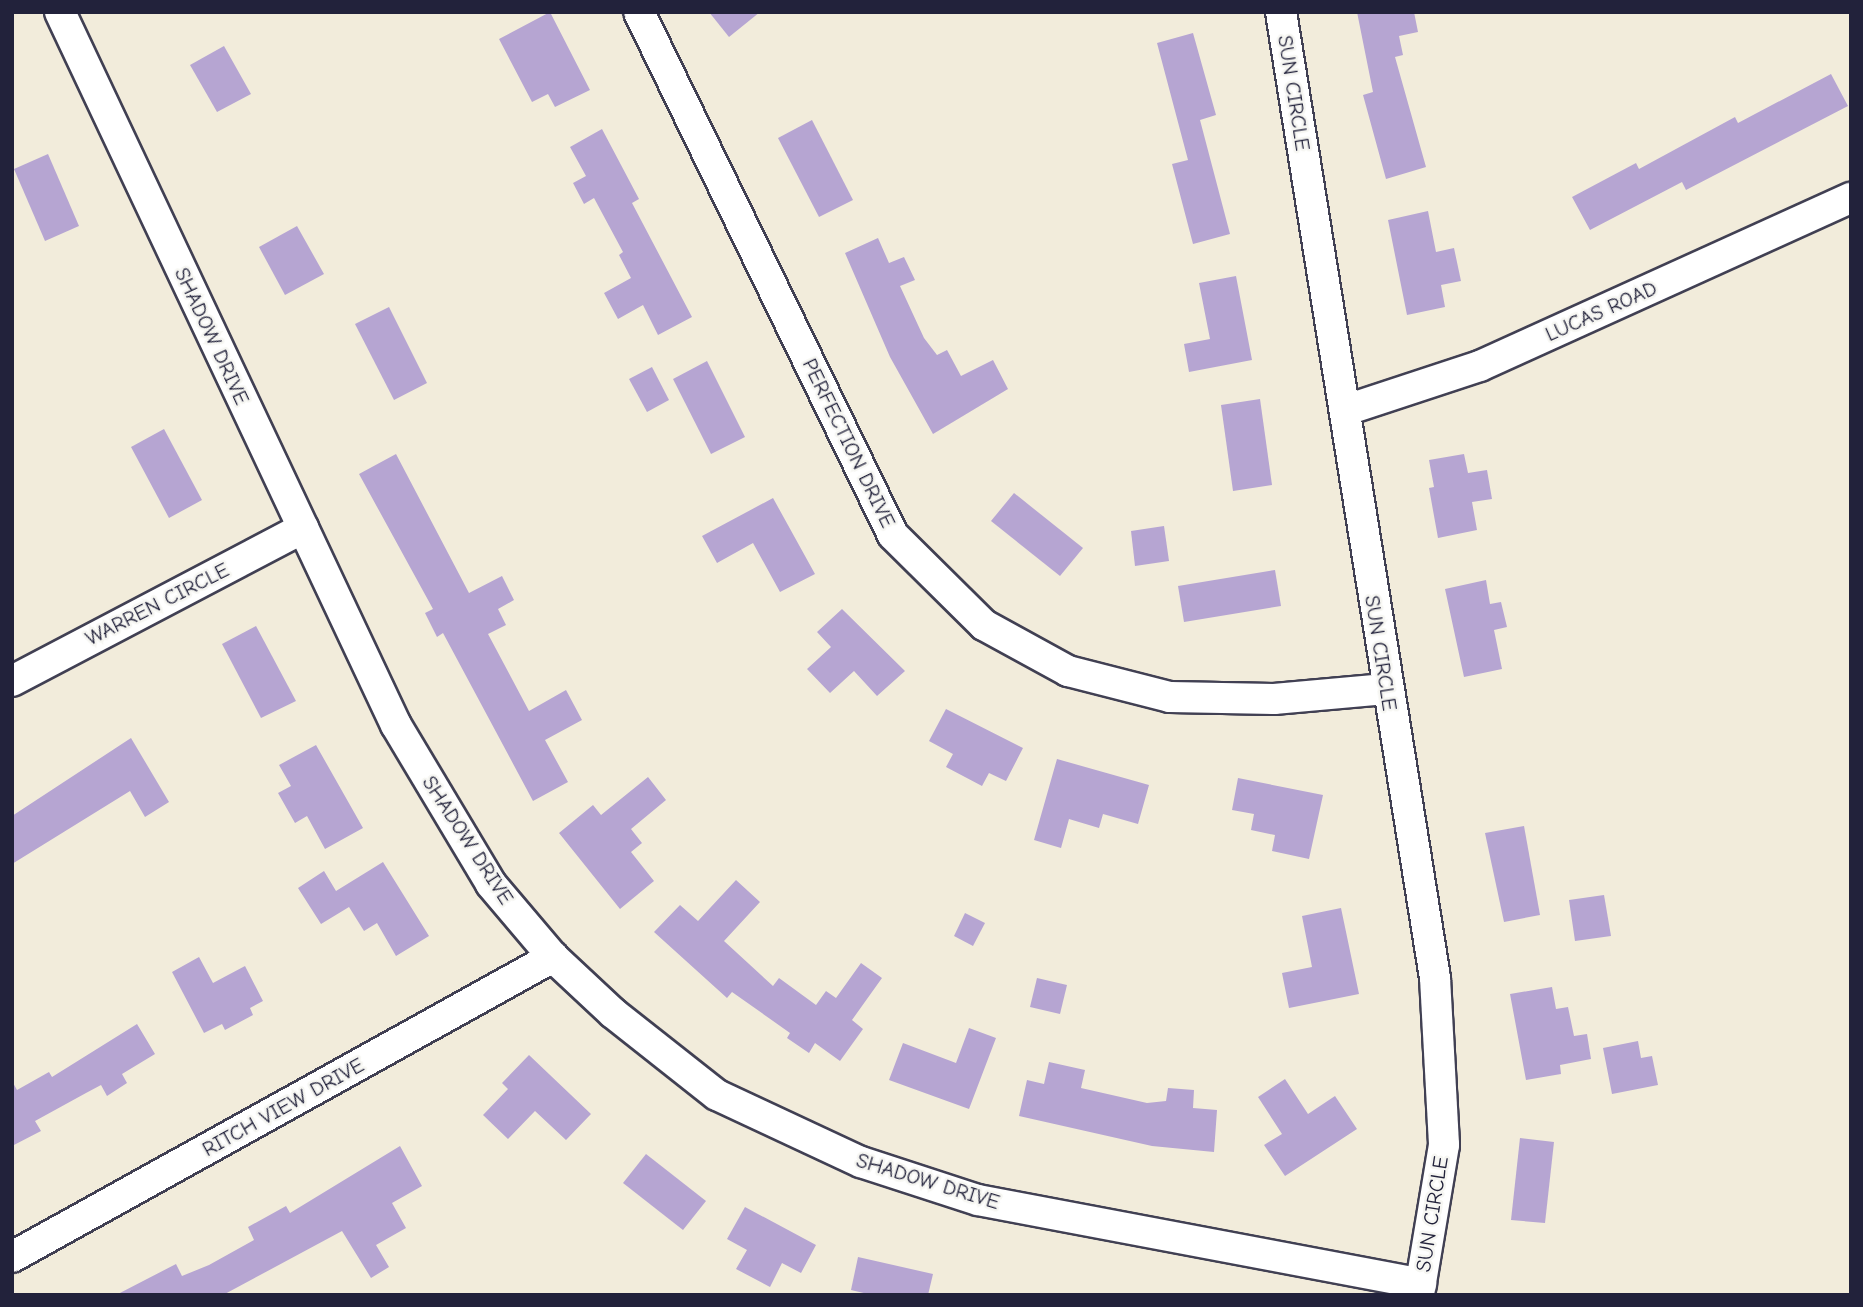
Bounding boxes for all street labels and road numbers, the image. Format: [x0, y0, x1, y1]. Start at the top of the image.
street label: SUN CIRCLE [1272, 33, 1316, 153]
street label: SHADOW DRIVE [169, 263, 255, 409]
street label: LUCAS ROAD [1541, 275, 1661, 347]
street label: PERFECTION DRIVE [797, 354, 901, 532]
street label: WARREN CIRCLE [81, 557, 233, 651]
street label: SUN CIRCLE [1359, 593, 1403, 713]
street label: SHADOW DRIVE [417, 771, 519, 909]
street label: RITCH VIEW DRIVE [198, 1052, 368, 1162]
street label: SHADOW DRIVE [853, 1147, 1003, 1215]
street label: SUN CIRCLE [1410, 1154, 1454, 1274]

